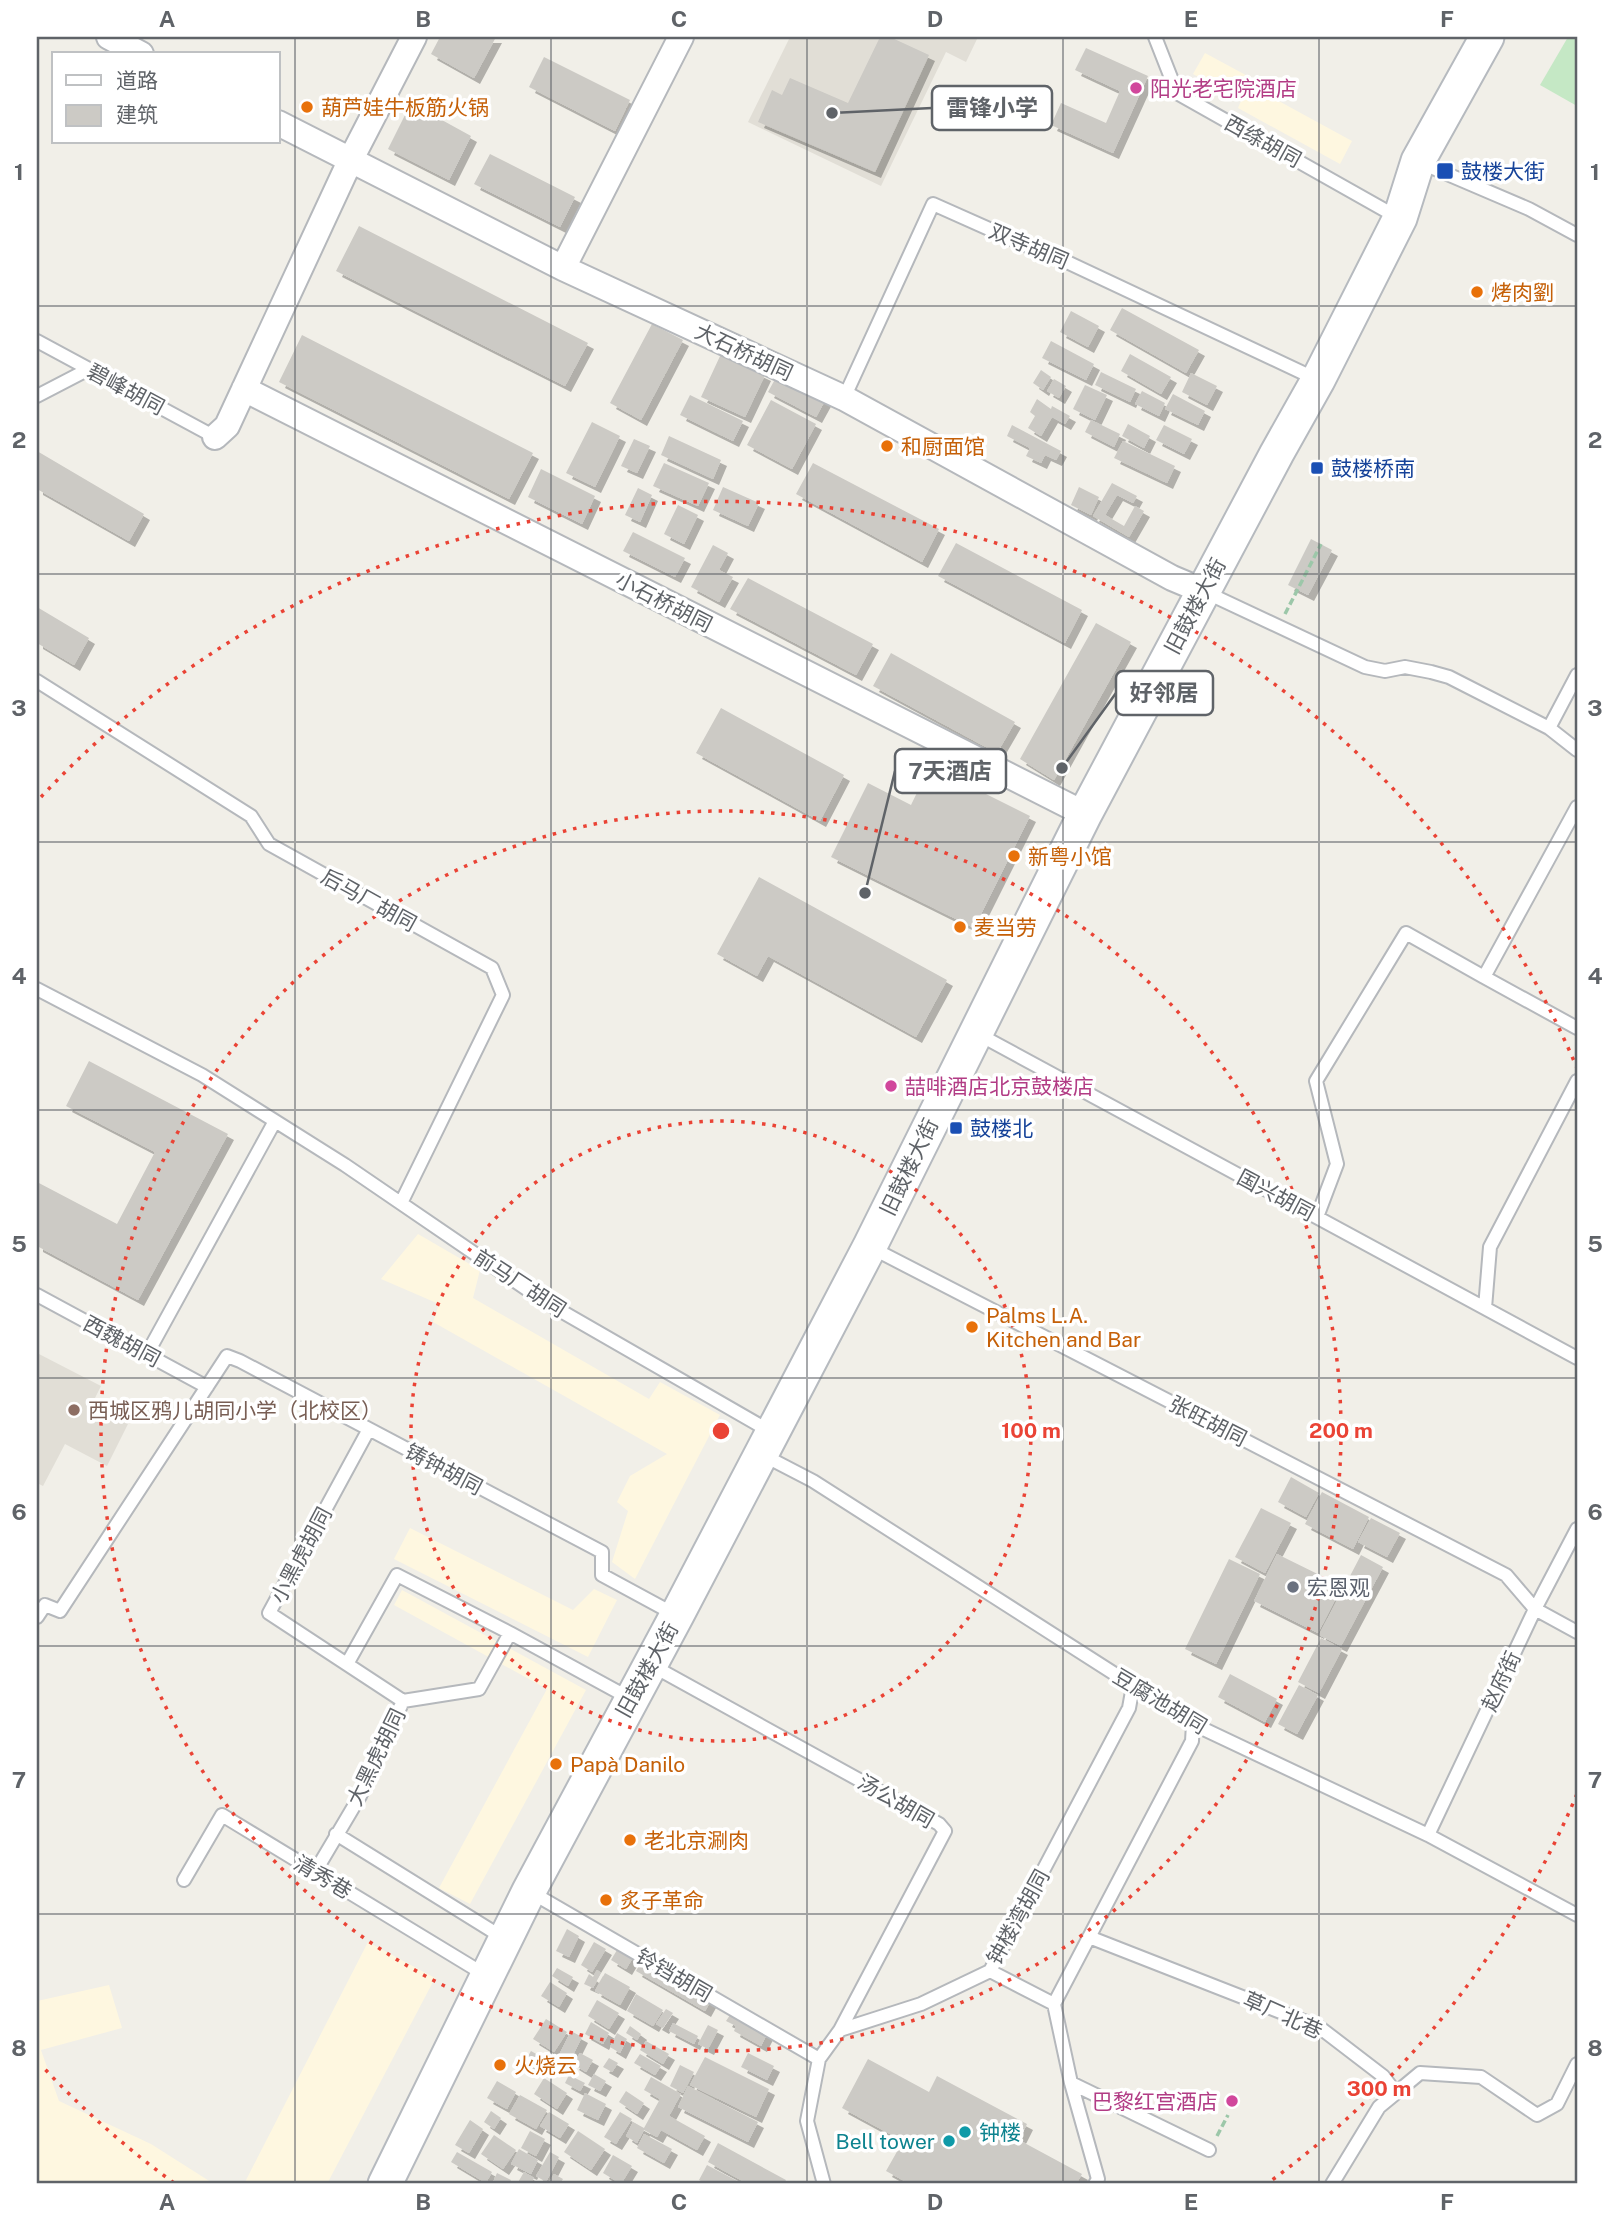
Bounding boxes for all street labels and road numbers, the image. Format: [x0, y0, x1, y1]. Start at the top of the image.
street label: 西绦胡同 [1220, 110, 1306, 172]
street label: 双寺胡同 [985, 218, 1073, 274]
street label: 大石桥胡同 [691, 318, 797, 386]
street label: 碧峰胡同 [83, 358, 169, 420]
street label: 旧鼓楼大街 [1159, 554, 1231, 658]
street label: 小石桥胡同 [612, 567, 716, 637]
street label: 后马厂胡同 [317, 864, 421, 936]
street label: 旧鼓楼大街 [875, 1114, 943, 1220]
street label: 国兴胡同 [1233, 1164, 1319, 1226]
street label: 前马厂胡同 [469, 1244, 571, 1322]
street label: 西魏胡同 [79, 1310, 165, 1372]
street label: 张旺胡同 [1165, 1391, 1251, 1451]
street label: 铸钟胡同 [401, 1438, 487, 1500]
street label: 小黑虎胡同 [265, 1503, 337, 1607]
street label: 旧鼓楼大街 [611, 1618, 683, 1722]
street label: 赵府街 [1476, 1647, 1526, 1715]
street label: 豆腐池胡同 [1109, 1663, 1211, 1739]
street label: 大黑虎胡同 [342, 1704, 410, 1810]
street label: 汤公胡同 [853, 1769, 939, 1833]
street label: 清秀巷 [290, 1850, 356, 1904]
street label: 钟楼湾胡同 [982, 1865, 1054, 1969]
street label: 铃铛胡同 [631, 1943, 717, 2007]
street label: 草厂北巷 [1240, 1986, 1326, 2044]

